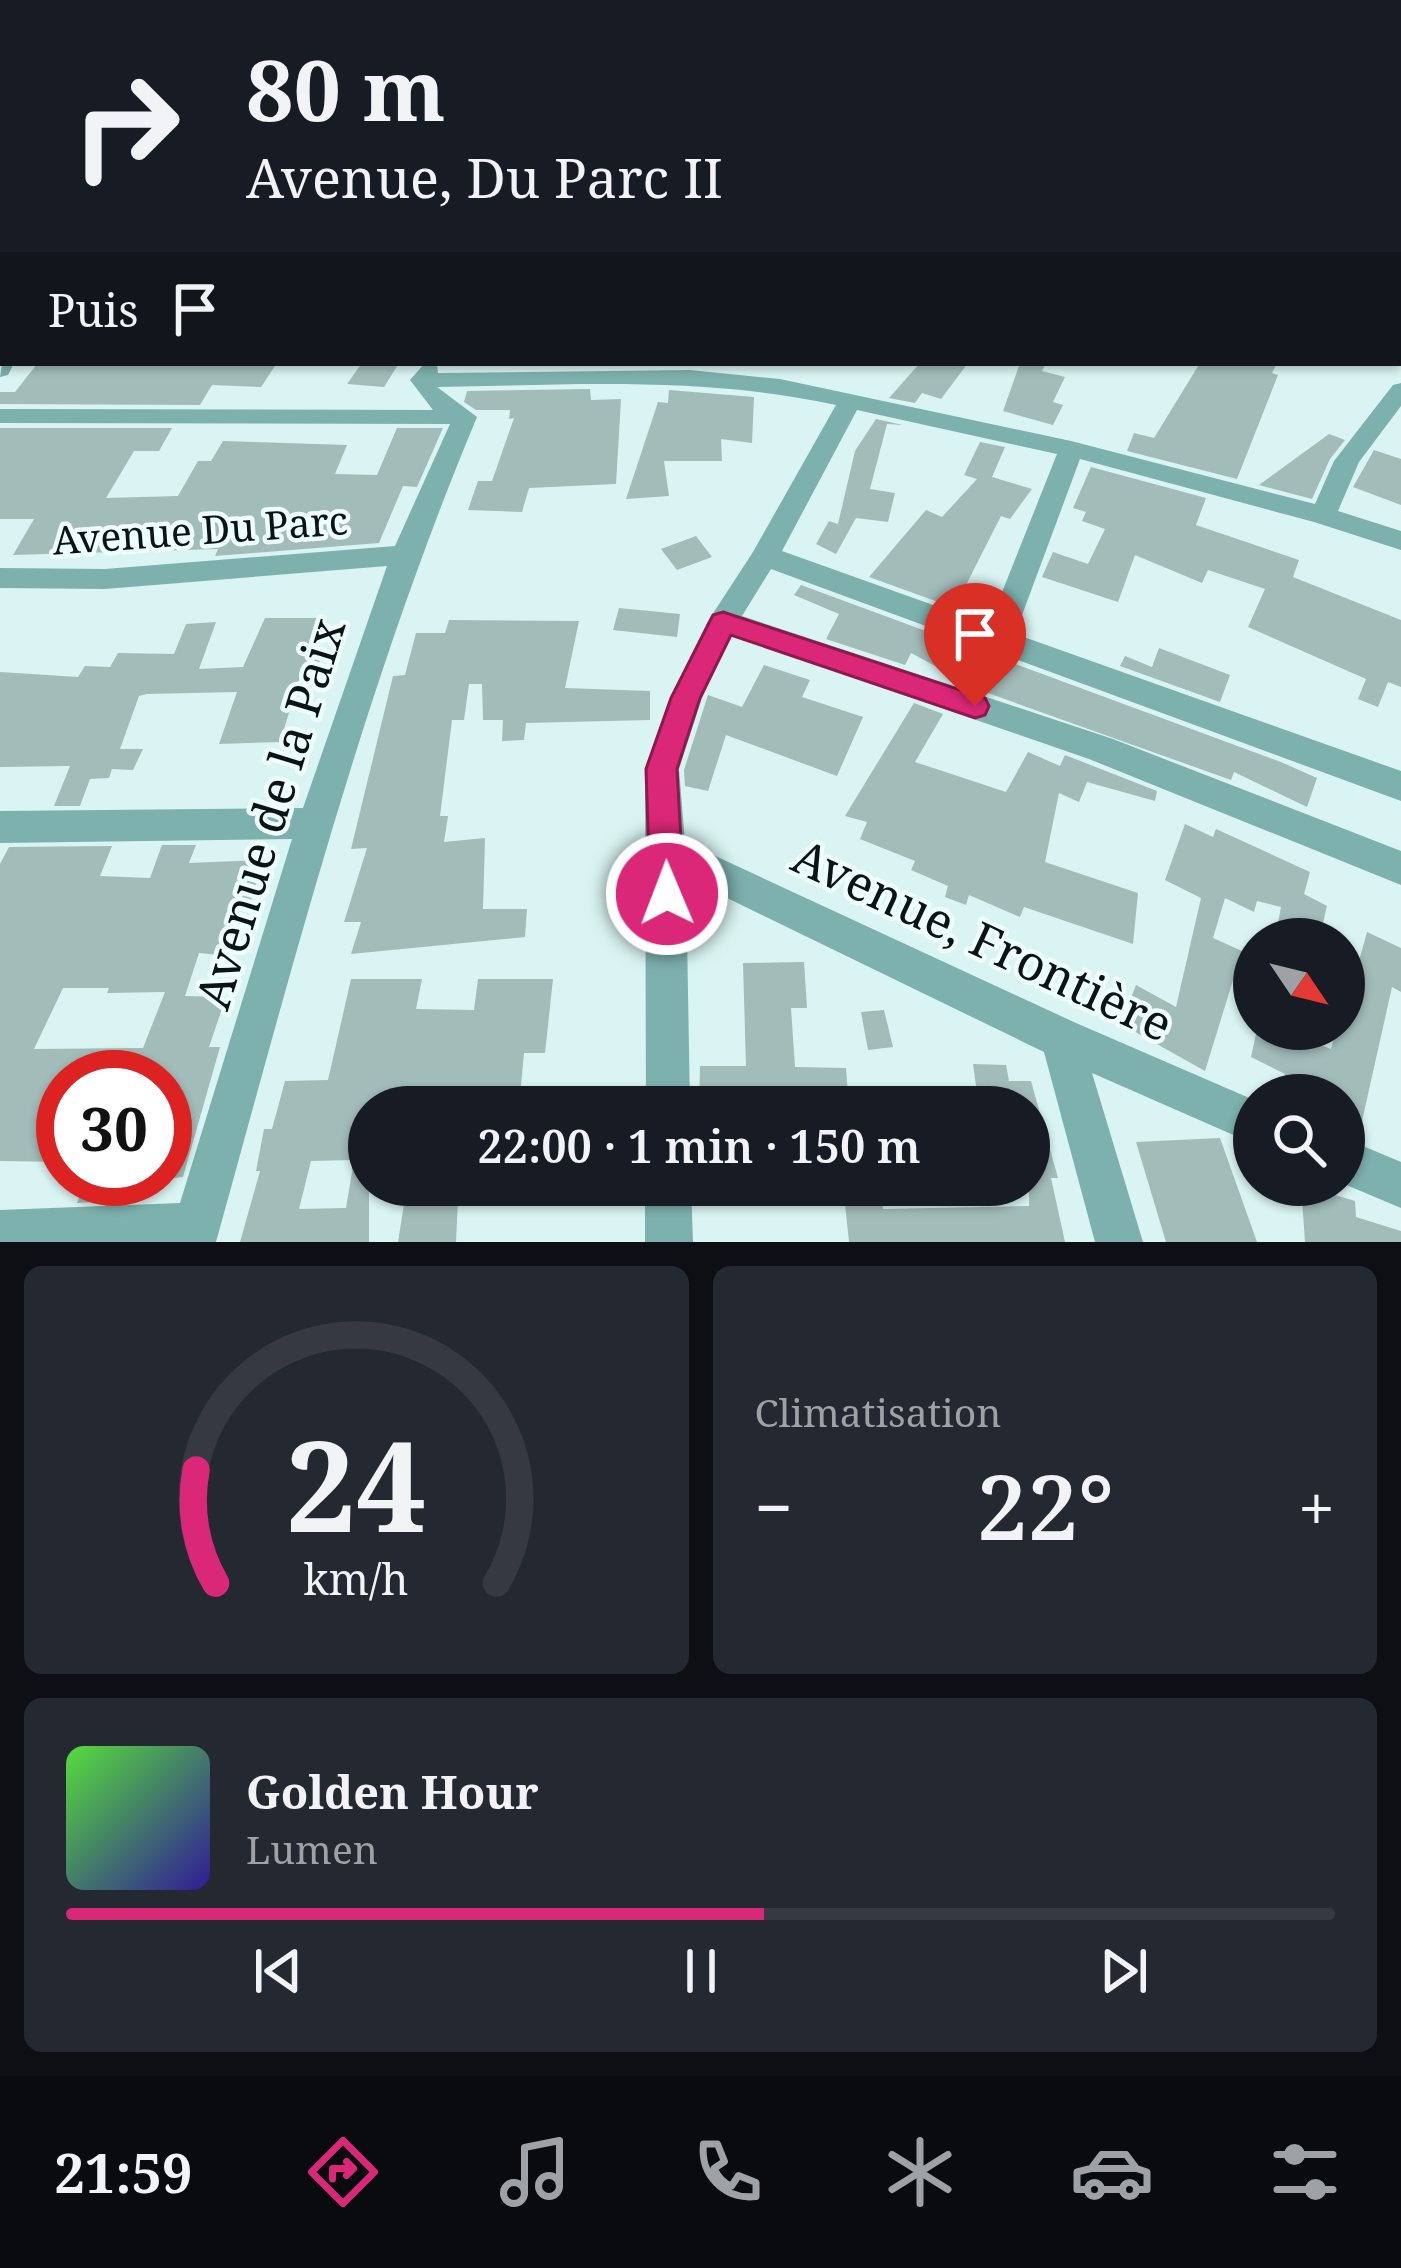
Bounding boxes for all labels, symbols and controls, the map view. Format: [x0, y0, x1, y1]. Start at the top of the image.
text: 80 m [246, 31, 446, 146]
icon: right [48, 48, 204, 204]
text: Avenue, Du Parc II [246, 140, 723, 214]
icon: arrive [162, 276, 228, 342]
text: Puis [48, 279, 138, 340]
street label: Avenue Du Parc [51, 492, 349, 566]
pin [924, 583, 1026, 706]
icon: arrive [942, 601, 1008, 667]
street label: Avenue de la Paix [179, 610, 359, 1016]
street label: Avenue, Frontière [783, 823, 1183, 1055]
position arrow [604, 831, 730, 957]
north arrow [1233, 918, 1365, 1050]
map controls [1233, 918, 1365, 1206]
speed limit sign: 30 [36, 1050, 192, 1206]
button: search [1233, 1074, 1365, 1206]
text: 22:00 · 1 min · 150 m [477, 1115, 921, 1176]
text: Climatisation [755, 1385, 1001, 1438]
text: 24 [286, 1399, 427, 1569]
text: 22° [977, 1444, 1114, 1566]
text: − [755, 1461, 793, 1551]
text: + [1298, 1461, 1335, 1551]
text: km/h [304, 1549, 409, 1608]
text: Golden Hour [246, 1761, 539, 1822]
text: Lumen [246, 1822, 378, 1875]
icon: previous [245, 1938, 311, 2004]
icon: pause [668, 1938, 734, 2004]
icon: next [1091, 1938, 1157, 2004]
icon: directions [301, 2130, 385, 2214]
icon: music [493, 2130, 577, 2214]
icon: phone [686, 2130, 770, 2214]
icon: climate [878, 2130, 962, 2214]
icon: car [1070, 2130, 1154, 2214]
icon: filters [1263, 2130, 1347, 2214]
text: 21:59 [54, 2135, 193, 2209]

